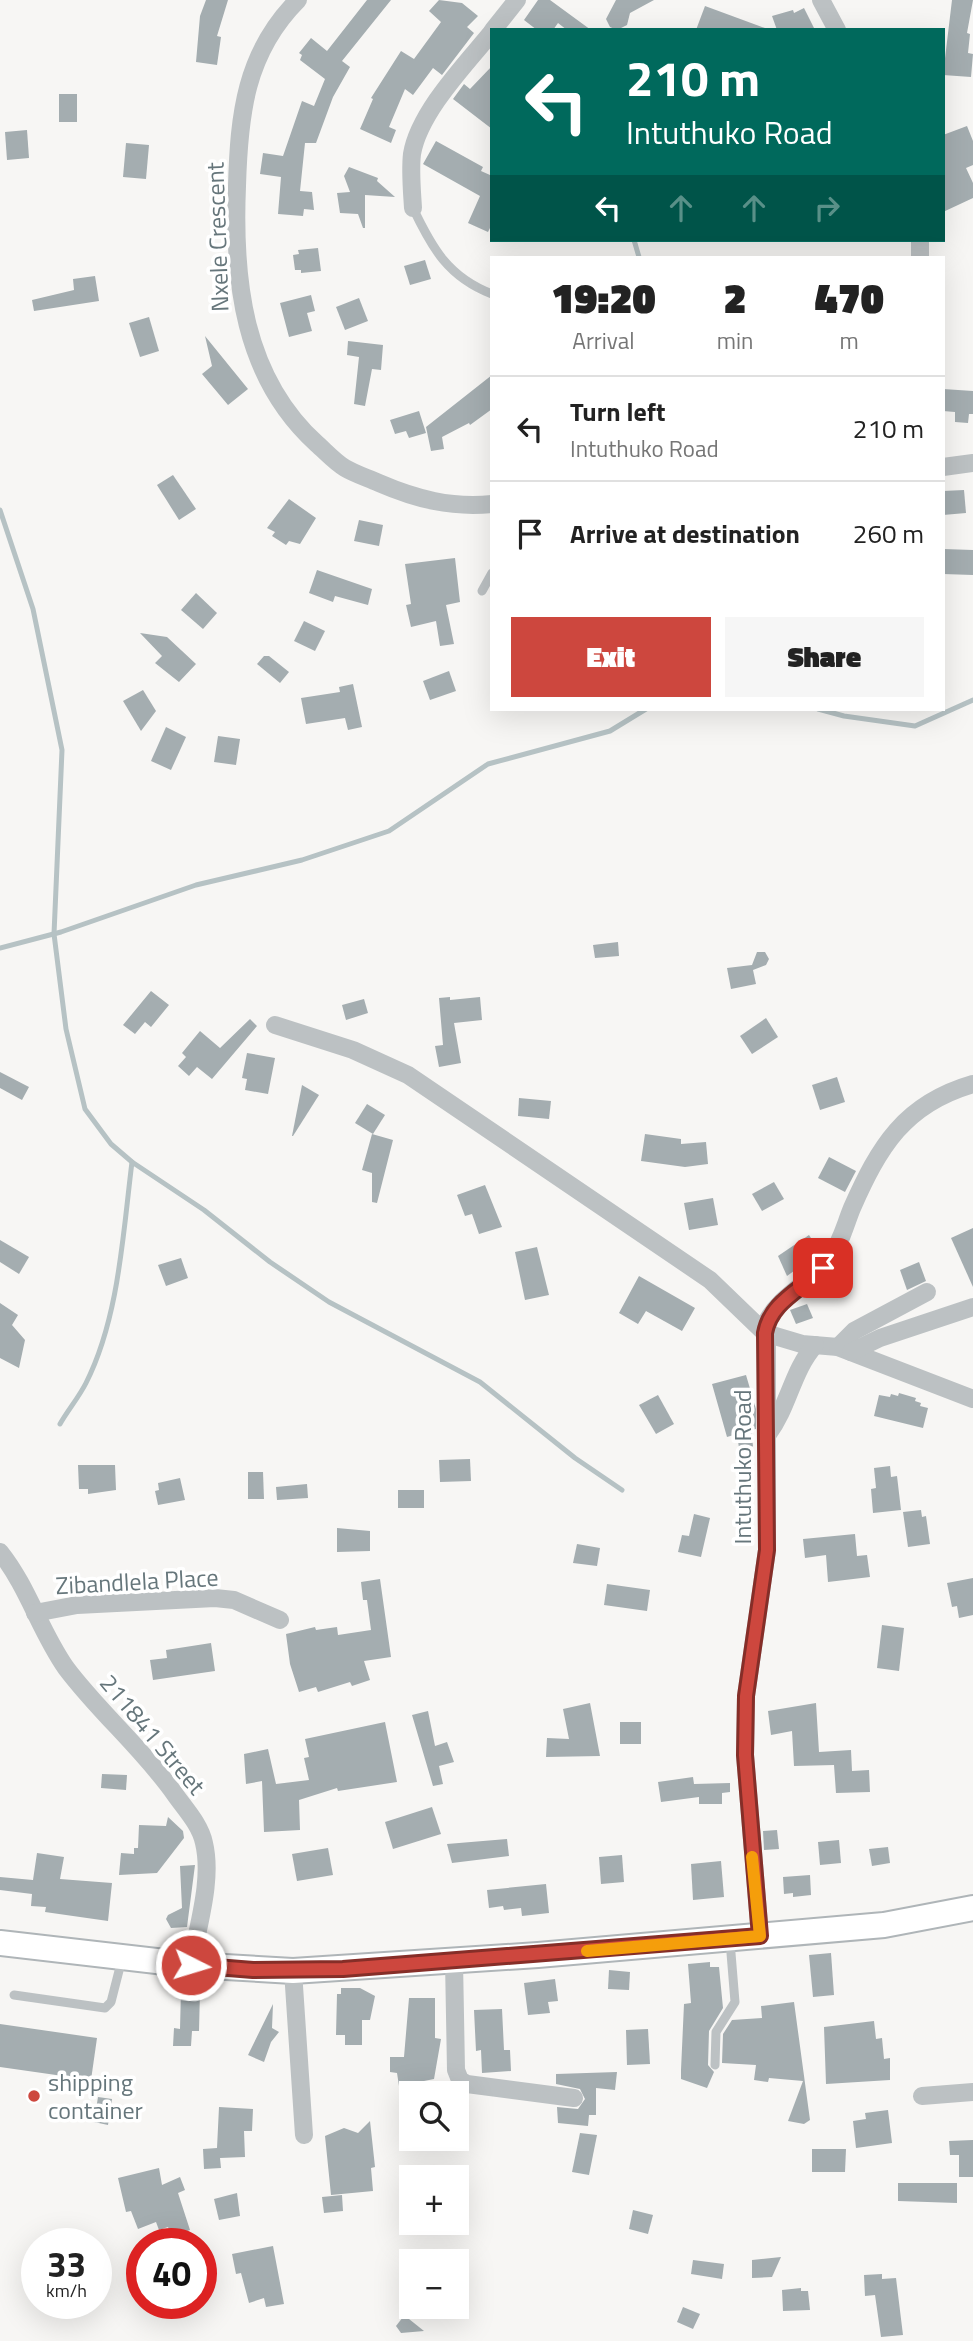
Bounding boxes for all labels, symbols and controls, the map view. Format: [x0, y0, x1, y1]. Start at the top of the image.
text: 210 m [626, 40, 760, 115]
icon: left [511, 56, 602, 147]
text: Intuthuko Road [626, 108, 833, 156]
street label: Nxele Crescent [196, 161, 238, 313]
icon: left [589, 189, 627, 227]
icon: ahead [662, 189, 700, 227]
icon: ahead [735, 189, 773, 227]
icon: right [808, 189, 846, 227]
text: 19:20 [551, 265, 656, 329]
text: 2 [724, 265, 747, 329]
text: 470 [815, 265, 884, 329]
text: Arrival [572, 323, 635, 358]
text: min [717, 323, 753, 358]
text: m [840, 323, 859, 358]
text: Turn left [570, 392, 665, 431]
text: 210 m [853, 409, 924, 448]
icon: left [511, 410, 549, 448]
text: Intuthuko Road [570, 431, 719, 466]
text: Arrive at destination [570, 514, 800, 553]
text: 260 m [853, 514, 924, 553]
icon: arrive [511, 515, 549, 553]
button: Exit [511, 617, 711, 697]
button: Share [725, 617, 924, 697]
pin [793, 1238, 853, 1298]
icon: arrive [804, 1249, 842, 1287]
street label: Intuthuko Road [724, 1389, 760, 1545]
street label: Zibandlela Place [55, 1559, 219, 1603]
street label: 211841 Street [92, 1666, 215, 1803]
position arrow [154, 1928, 228, 2002]
place label: shipping container [48, 2064, 143, 2128]
map controls [399, 2081, 469, 2319]
button: search [399, 2081, 469, 2151]
marker: shipping container [26, 2088, 42, 2104]
button: + [399, 2165, 469, 2235]
speed limit sign: 40 [126, 2228, 217, 2319]
text: 33 [47, 2237, 86, 2291]
button: − [399, 2249, 469, 2319]
text: km/h [46, 2277, 87, 2304]

